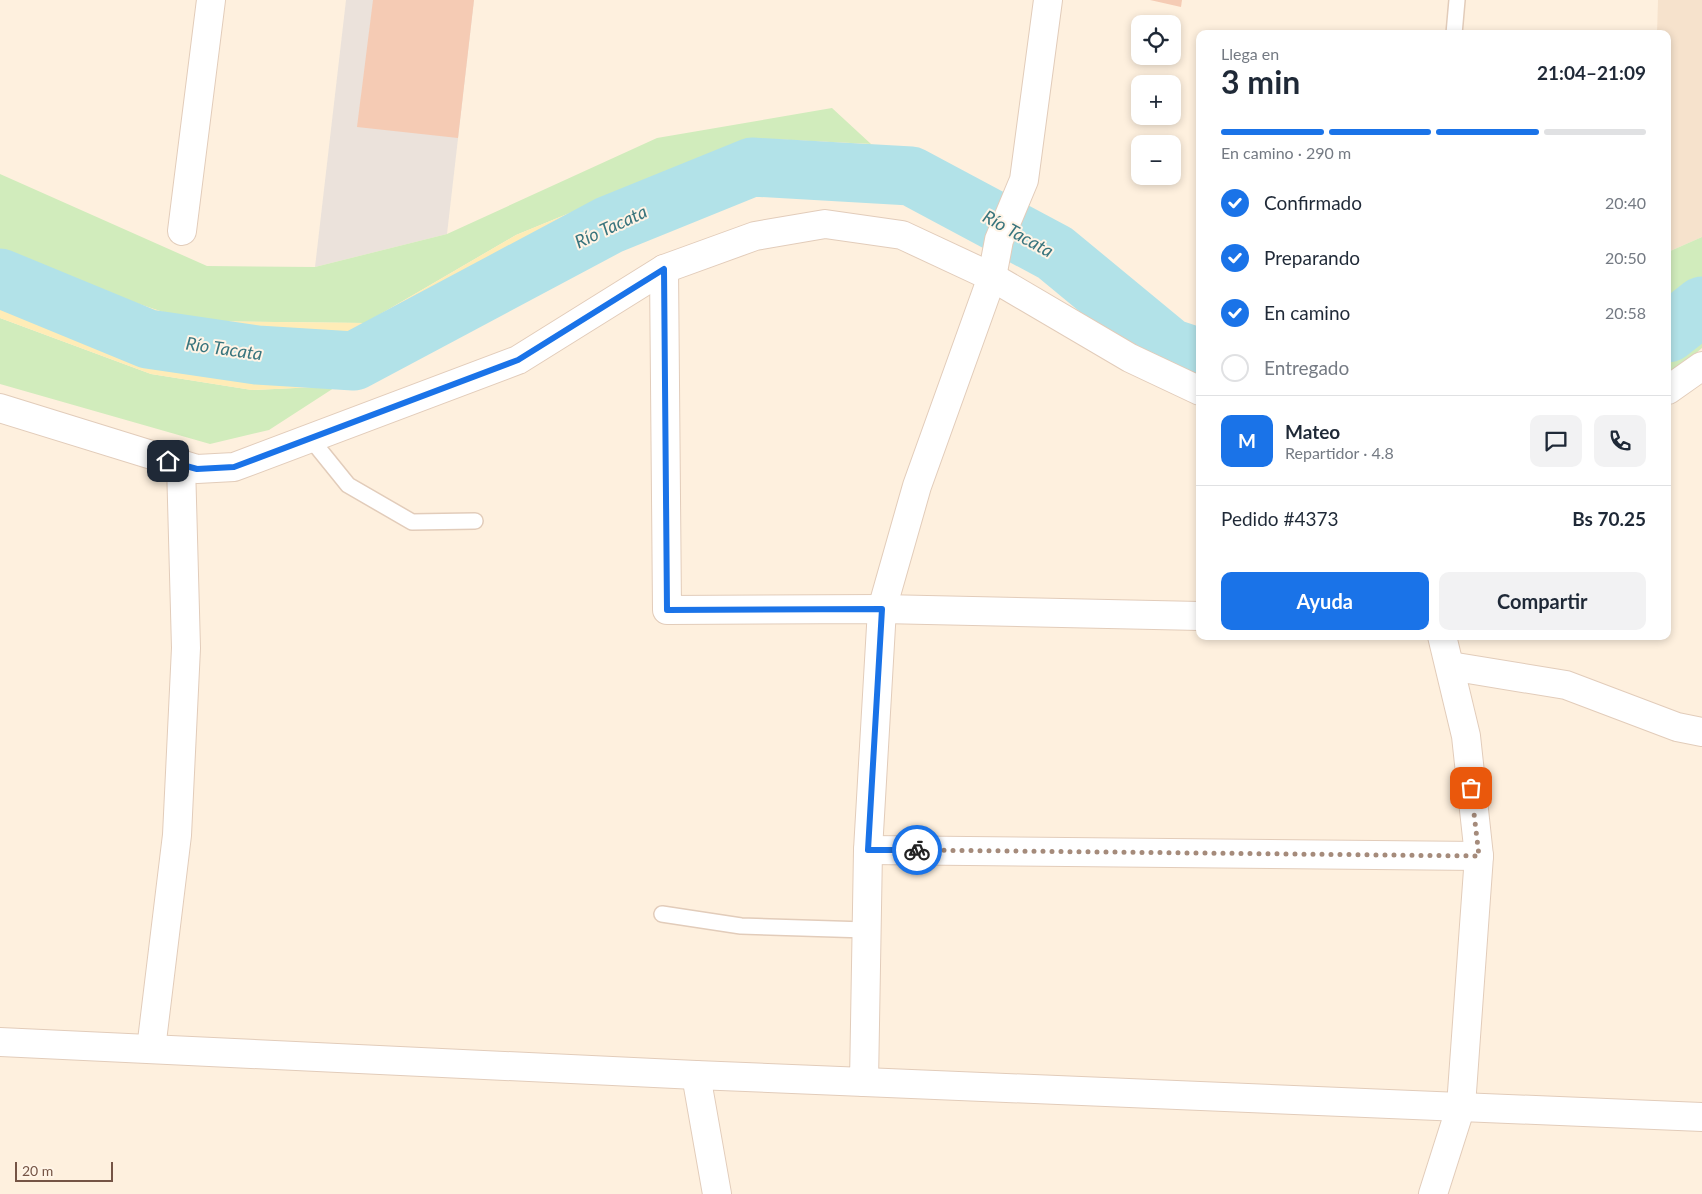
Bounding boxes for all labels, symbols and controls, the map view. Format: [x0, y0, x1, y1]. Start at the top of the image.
map controls [1131, 15, 1181, 185]
button: locate [1131, 15, 1181, 65]
text: Llega en [1221, 44, 1279, 63]
text: 21:04–21:09 [1537, 61, 1646, 84]
text: 3 min [1221, 62, 1300, 101]
button: + [1131, 75, 1181, 125]
button: − [1131, 135, 1181, 185]
text: En camino · 290 m [1221, 143, 1351, 162]
icon: check [1221, 189, 1249, 217]
text: Confirmado [1264, 191, 1362, 214]
text: 20:40 [1605, 193, 1646, 212]
water label: Río Tacata [571, 200, 650, 252]
water label: Río Tacata [979, 205, 1058, 261]
icon: check [1221, 244, 1249, 272]
text: Preparando [1264, 246, 1360, 269]
text: 20:50 [1605, 248, 1646, 267]
icon: check [1221, 299, 1249, 327]
text: En camino [1264, 301, 1350, 324]
text: 20:58 [1605, 303, 1646, 322]
water label: Río Tacata [184, 332, 264, 364]
text: Entregado [1264, 356, 1349, 379]
button: chat [1530, 415, 1582, 467]
button: phone [1594, 415, 1646, 467]
text: Mateo [1285, 420, 1340, 443]
text: M [1238, 429, 1256, 452]
pin [147, 440, 189, 482]
text: Repartidor · 4.8 [1285, 443, 1394, 462]
icon: home [154, 447, 182, 475]
text: Pedido #4373 [1221, 507, 1339, 530]
text: Bs 70.25 [1572, 507, 1646, 530]
button: Ayuda [1221, 572, 1429, 630]
button: Compartir [1439, 572, 1646, 630]
pin [1450, 767, 1492, 809]
icon: bag [1457, 774, 1485, 802]
courier [892, 825, 942, 875]
icon: bike [903, 836, 931, 864]
scale bar [15, 1159, 112, 1182]
text: 20 m [22, 1162, 53, 1179]

